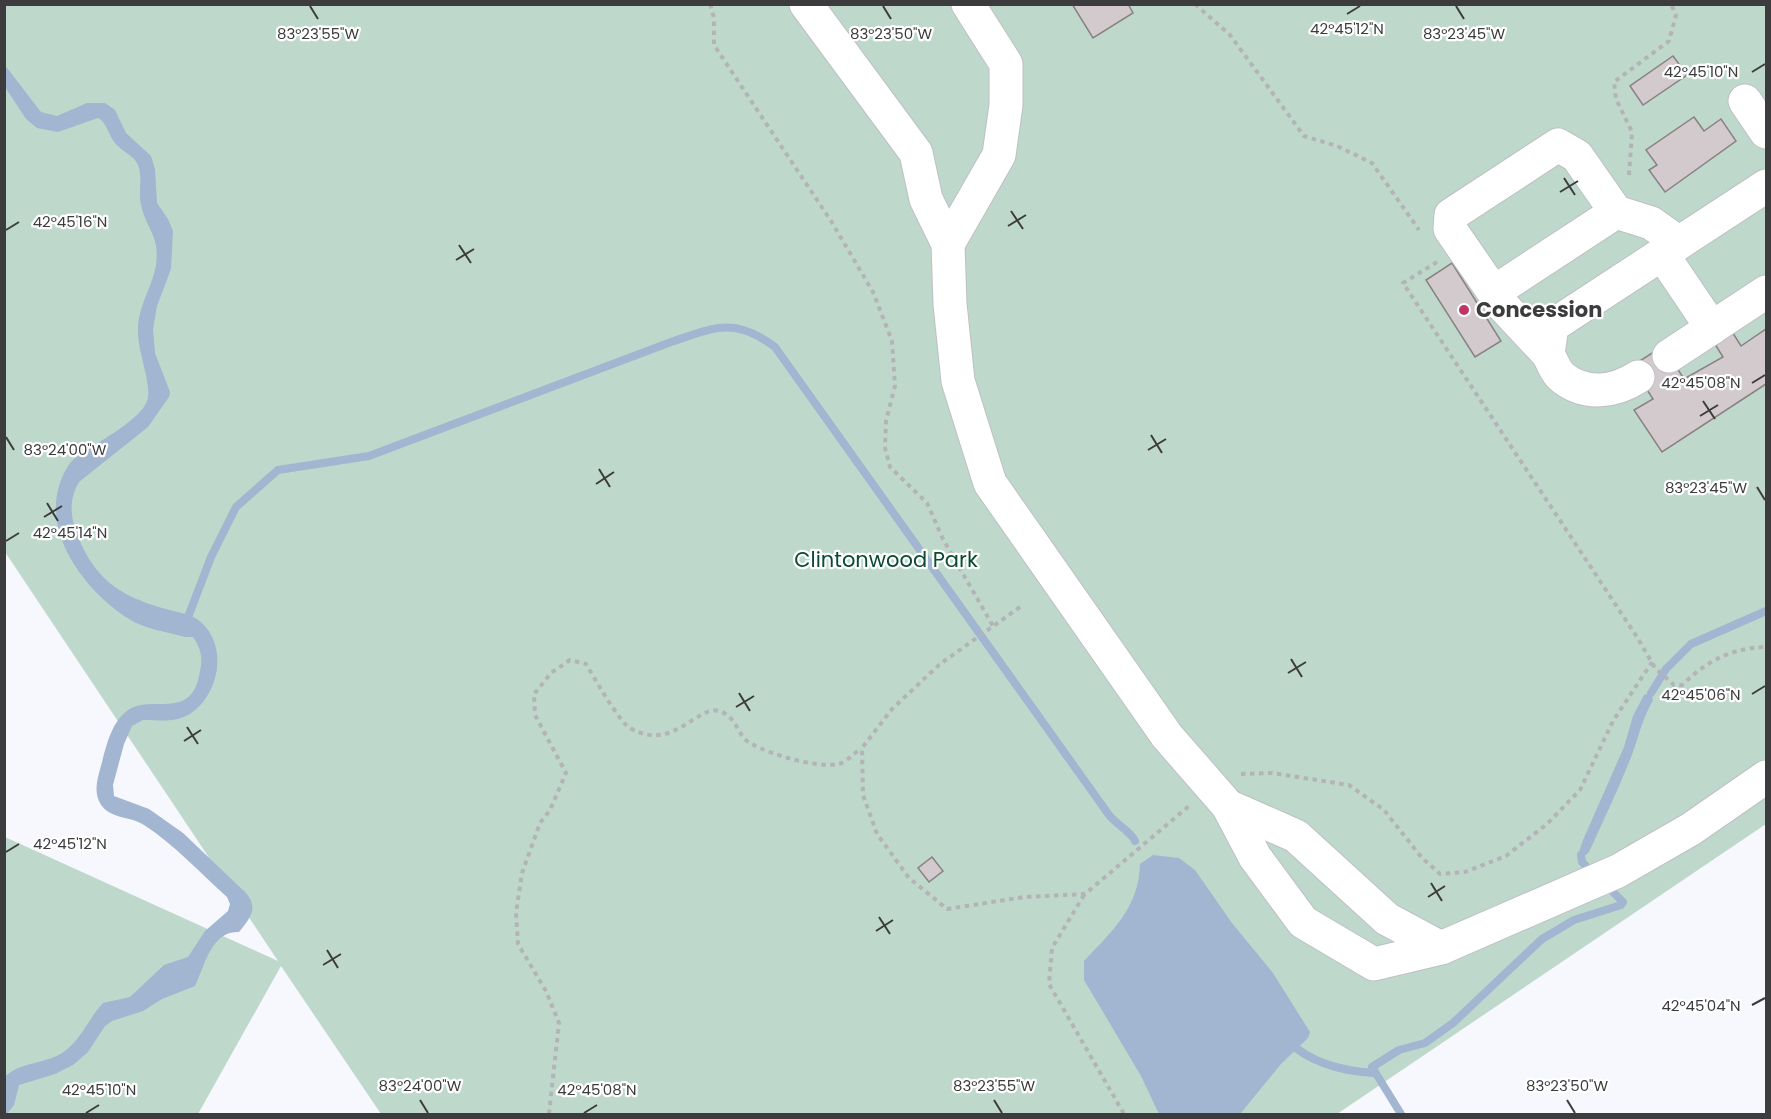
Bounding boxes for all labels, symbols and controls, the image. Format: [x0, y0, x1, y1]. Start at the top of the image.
text: 42°45'12"N [1310, 18, 1384, 39]
text: 83°23'55"W [277, 23, 359, 44]
text: 83°23'50"W [850, 23, 932, 44]
text: 83°23'45"W [1423, 23, 1505, 44]
text: 42°45'10"N [1664, 61, 1738, 82]
text: 42°45'16"N [33, 211, 107, 232]
place label: Concession [1476, 295, 1602, 324]
marker: Concession [1457, 303, 1471, 317]
text: 42°45'08"N [1661, 372, 1741, 393]
text: 83°24'00"W [24, 439, 107, 460]
text: 83°23'45"W [1665, 477, 1747, 498]
text: 42°45'14"N [33, 522, 107, 543]
park label: Clintonwood Park [794, 545, 978, 574]
text: 42°45'06"N [1661, 684, 1741, 705]
text: 42°45'12"N [33, 833, 107, 854]
text: 42°45'04"N [1661, 995, 1741, 1016]
text: 83°24'00"W [379, 1075, 462, 1096]
text: 83°23'55"W [953, 1075, 1035, 1096]
text: 83°23'50"W [1526, 1075, 1608, 1096]
text: 42°45'10"N [62, 1079, 136, 1100]
text: 42°45'08"N [557, 1079, 637, 1100]

